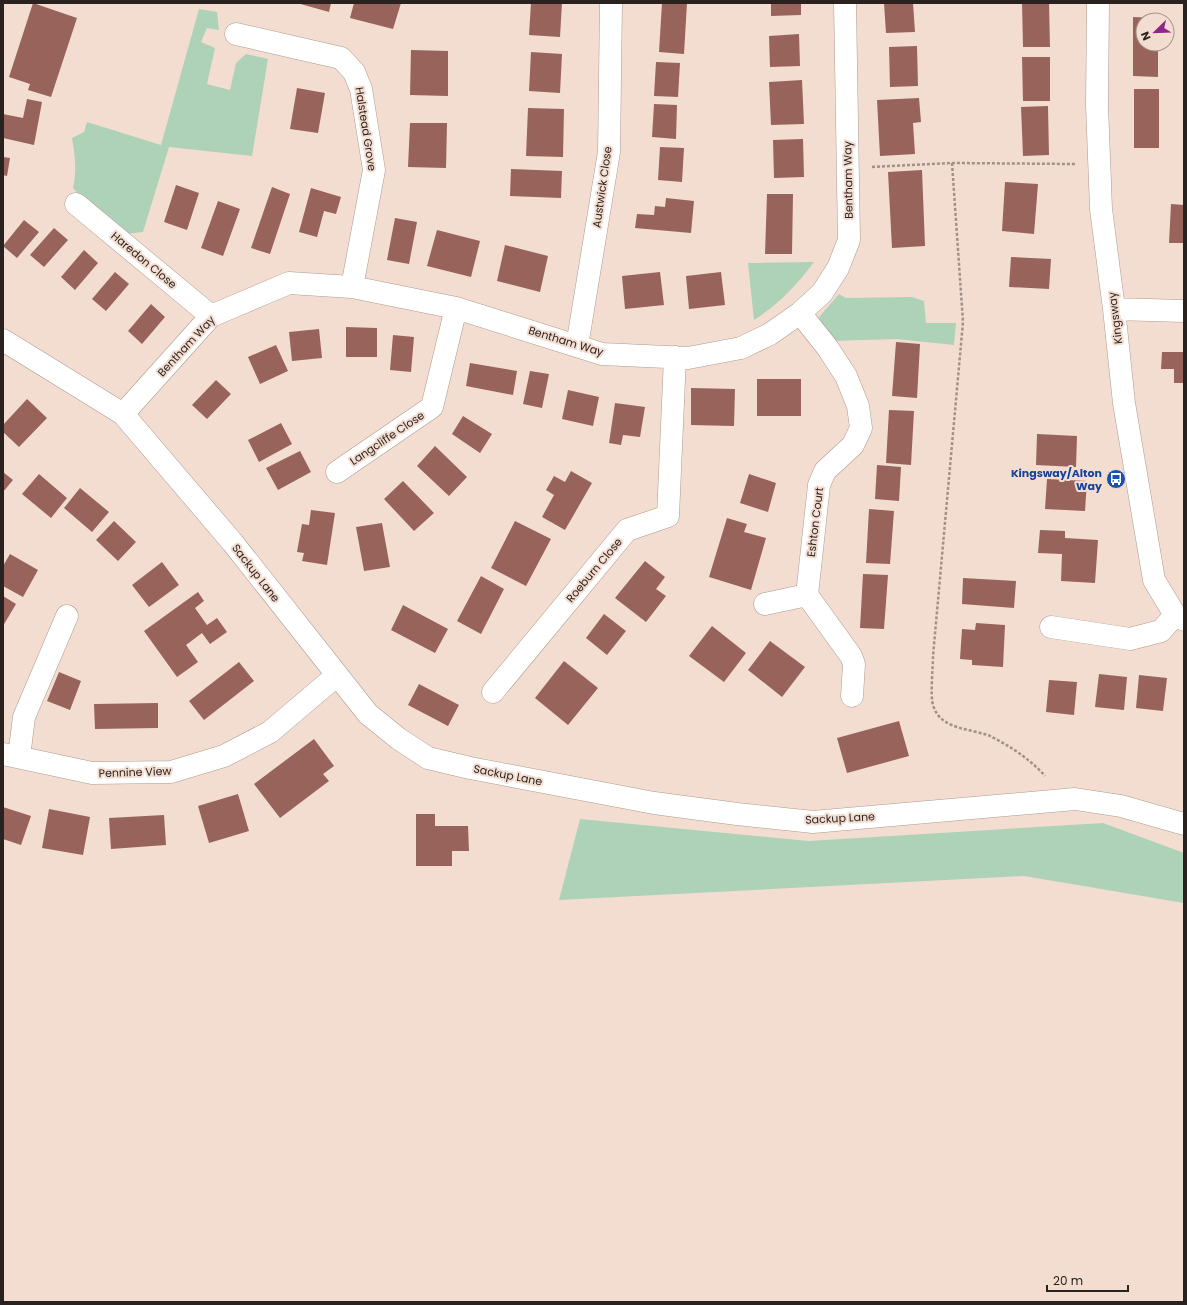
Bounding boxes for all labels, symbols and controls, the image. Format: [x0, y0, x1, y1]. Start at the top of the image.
north arrow [1135, 12, 1175, 52]
text: N [1137, 29, 1155, 43]
street label: Halstead Grove [351, 86, 381, 172]
street label: Bentham Way [839, 140, 857, 219]
street label: Austwick Close [588, 145, 616, 229]
street label: Haredon Close [108, 228, 180, 292]
street label: Kingsway [1104, 290, 1126, 345]
street label: Bentham Way [154, 312, 219, 380]
street label: Bentham Way [526, 322, 606, 360]
street label: Langcliffe Close [347, 407, 427, 469]
place label: Kingsway/Alton Way [1011, 465, 1102, 494]
bus stop icon: Kingsway/Alton Way [1105, 468, 1127, 490]
street label: Eshton Court [803, 486, 827, 558]
street label: Roeburn Close [562, 534, 626, 606]
street label: Sackup Lane [228, 541, 284, 606]
street label: Sackup Lane [472, 760, 544, 790]
street label: Pennine View [98, 763, 172, 781]
street label: Sackup Lane [805, 808, 875, 828]
scale bar [1047, 1267, 1128, 1293]
text: 20 m [1053, 1272, 1083, 1289]

